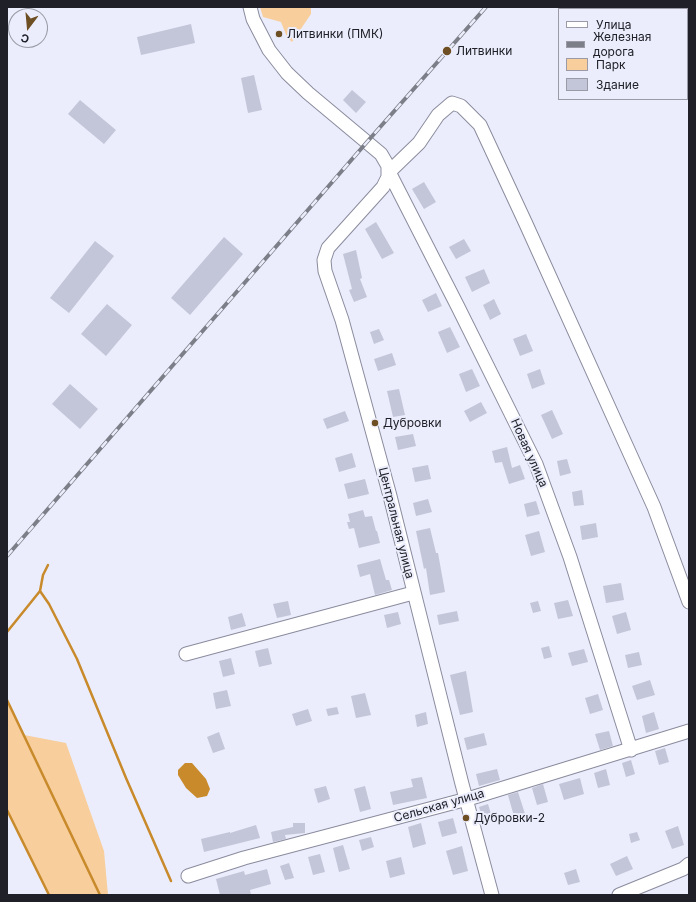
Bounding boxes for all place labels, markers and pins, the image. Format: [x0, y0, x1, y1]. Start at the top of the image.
place label: Литвинки (ПМК) [287, 27, 383, 41]
marker: Литвинки (ПМК) [274, 29, 284, 39]
place label: Литвинки [456, 44, 512, 58]
marker: Литвинки [441, 45, 453, 57]
place label: Дубровки [383, 416, 442, 430]
marker: Дубровки [370, 418, 380, 428]
place label: Дубровки-2 [474, 811, 545, 825]
marker: Дубровки-2 [461, 813, 471, 823]

